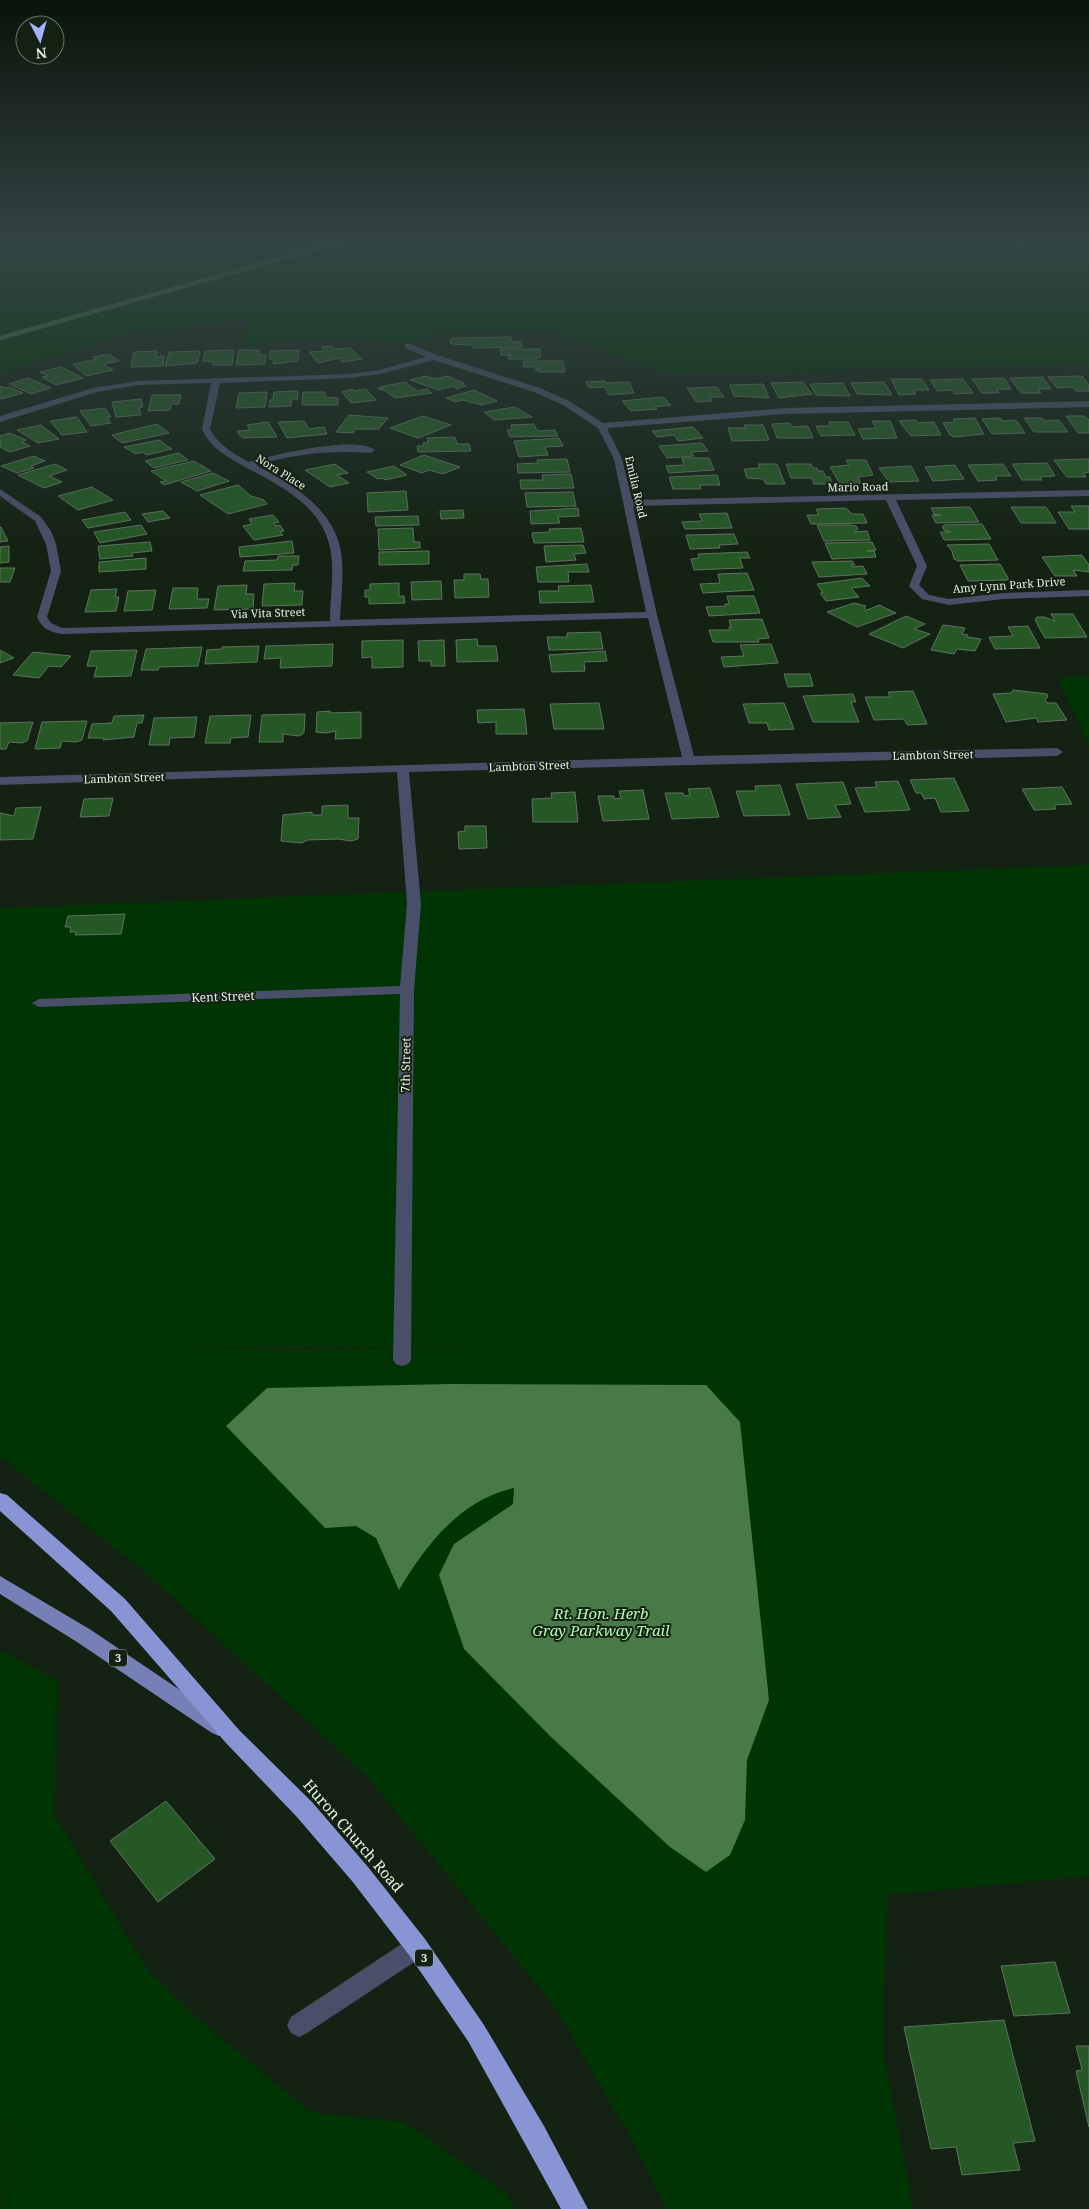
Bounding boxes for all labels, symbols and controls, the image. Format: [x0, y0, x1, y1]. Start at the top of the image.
north arrow [15, 15, 65, 65]
text: N [35, 43, 48, 63]
street label: Nora Place [253, 450, 309, 493]
street label: Emilia Road [622, 454, 651, 520]
street label: Mario Road [827, 478, 889, 495]
street label: Amy Lynn Park Drive [952, 573, 1066, 596]
street label: Via Vita Street [230, 604, 306, 621]
street label: Lambton Street [892, 746, 974, 763]
street label: Lambton Street [488, 757, 570, 774]
street label: Lambton Street [83, 769, 165, 786]
street label: Kent Street [191, 987, 255, 1006]
street label: 7th Street [397, 1037, 414, 1093]
park label: Rt. Hon. Herb Gray Parkway Trail [532, 1603, 670, 1640]
road number: 3 [109, 1650, 127, 1666]
street label: Huron Church Road [299, 1775, 408, 1896]
road number: 3 [415, 1950, 433, 1966]

